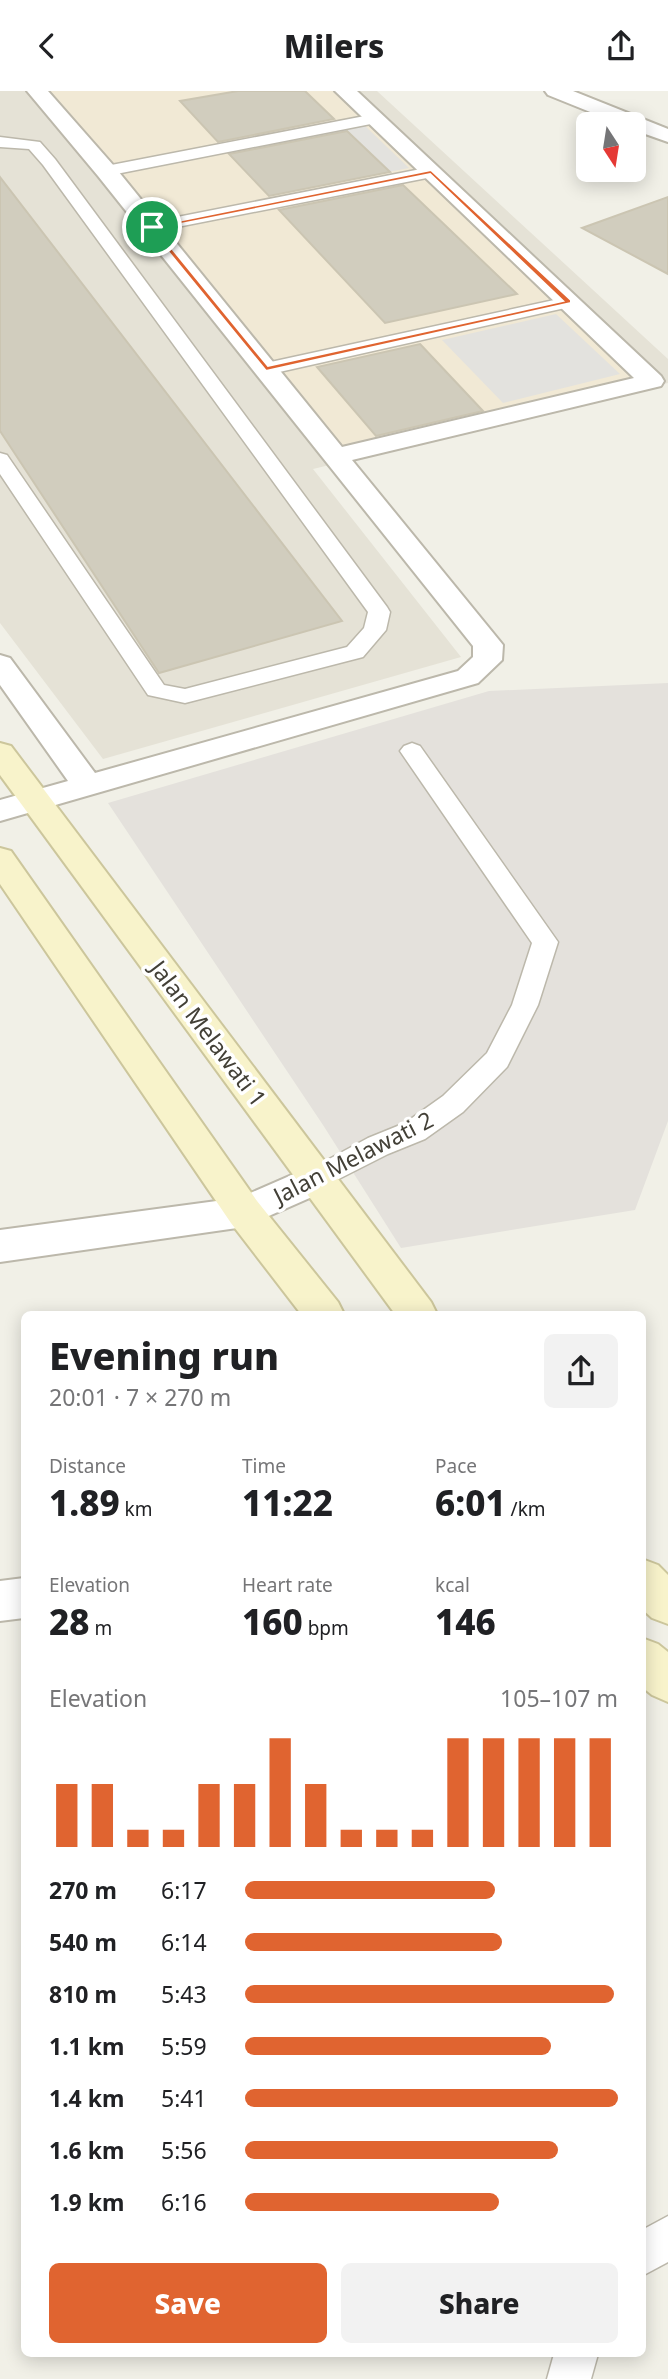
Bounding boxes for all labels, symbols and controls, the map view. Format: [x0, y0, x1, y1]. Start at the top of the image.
text: Milers [284, 24, 384, 67]
icon: back [28, 27, 66, 65]
icon: share [602, 27, 640, 65]
north arrow [576, 112, 646, 182]
map controls [576, 112, 646, 182]
pin [122, 197, 182, 257]
icon: arrive [133, 208, 171, 246]
street label: Jalan Melawati 1 [142, 952, 275, 1113]
street label: Jalan Melawati 2 [266, 1103, 438, 1212]
text: Evening run [49, 1329, 279, 1381]
button: share [544, 1334, 618, 1408]
text: 20:01 · 7 × 270 m [49, 1381, 231, 1413]
text: Distance [49, 1453, 126, 1479]
text: Time [242, 1453, 286, 1479]
text: Pace [435, 1453, 477, 1479]
text: 1.89 [49, 1479, 120, 1526]
text: 11:22 [242, 1479, 333, 1526]
text: 6:01 [435, 1479, 506, 1526]
text: km [120, 1496, 153, 1522]
text: /km [506, 1496, 546, 1522]
text: Elevation [49, 1572, 130, 1598]
text: Heart rate [242, 1572, 333, 1598]
text: kcal [435, 1572, 470, 1598]
text: 28 [49, 1598, 89, 1645]
text: 160 [242, 1598, 303, 1645]
text: 146 [435, 1598, 496, 1645]
text: m [89, 1615, 112, 1641]
text: bpm [303, 1615, 349, 1641]
text: Elevation [49, 1682, 147, 1714]
text: 105–107 m [500, 1682, 618, 1714]
text: 270 m [49, 1874, 117, 1906]
text: 6:17 [161, 1874, 207, 1906]
text: 540 m [49, 1926, 117, 1958]
text: 6:14 [161, 1926, 207, 1958]
text: 810 m [49, 1978, 117, 2010]
text: 5:43 [161, 1978, 207, 2010]
text: 1.1 km [49, 2030, 124, 2062]
text: 5:59 [161, 2030, 207, 2062]
text: 1.4 km [49, 2082, 124, 2114]
text: 5:41 [161, 2082, 207, 2114]
text: 1.6 km [49, 2134, 124, 2166]
text: 5:56 [161, 2134, 207, 2166]
text: 1.9 km [49, 2186, 124, 2218]
text: 6:16 [161, 2186, 207, 2218]
button: Save [49, 2263, 327, 2343]
button: Share [341, 2263, 618, 2343]

